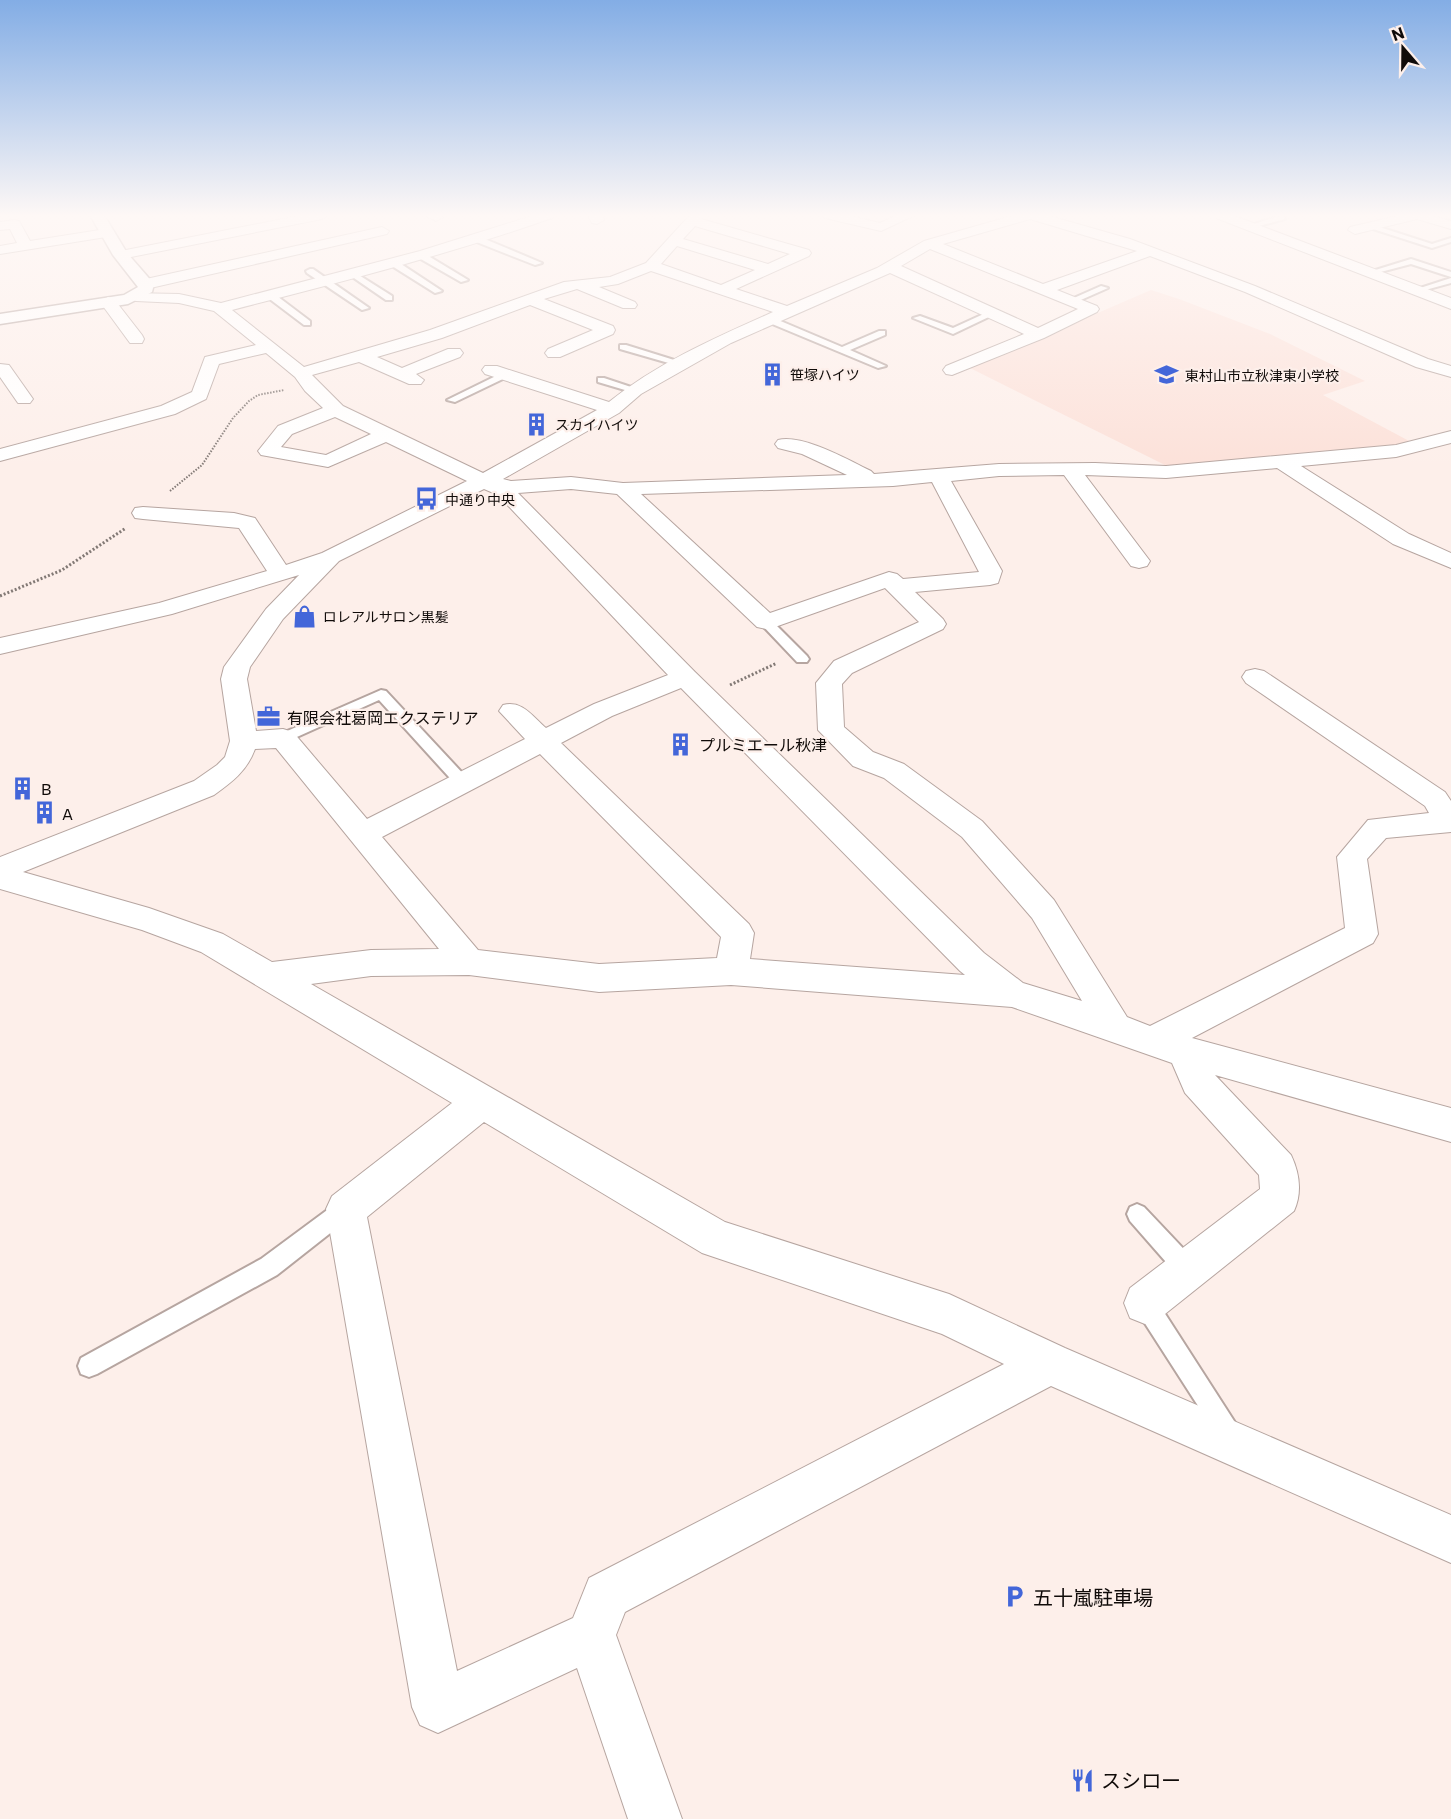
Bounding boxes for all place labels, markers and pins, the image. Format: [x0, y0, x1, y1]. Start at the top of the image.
building icon: 笹塚ハイツ [759, 361, 785, 387]
school or university icon: 東村山市立秋津東小学校 [1154, 362, 1180, 388]
place label: 笹塚ハイツ [790, 366, 860, 383]
place label: 東村山市立秋津東小学校 [1185, 367, 1339, 384]
building icon: スカイハイツ [524, 411, 550, 437]
place label: スカイハイツ [555, 416, 638, 433]
bus stop icon: 中通り中央 [414, 486, 440, 512]
place label: 中通り中央 [445, 491, 515, 508]
shop icon: ロレアルサロン黒髪 [292, 603, 318, 629]
place label: ロレアルサロン黒髪 [323, 608, 449, 625]
office icon: 有限会社葛岡エクステリア [256, 704, 282, 730]
place label: 有限会社葛岡エクステリア [287, 708, 479, 727]
building icon: プルミエール秋津 [668, 731, 694, 757]
place label: プルミエール秋津 [699, 735, 827, 754]
building icon: B [10, 775, 36, 801]
place label: B [41, 779, 51, 798]
building icon: A [31, 800, 57, 826]
place label: A [62, 804, 73, 823]
parking icon: 五十嵐駐車場 [1002, 1584, 1028, 1610]
place label: 五十嵐駐車場 [1033, 1585, 1153, 1609]
restaurant icon: スシロー [1070, 1767, 1096, 1793]
place label: スシロー [1101, 1768, 1181, 1792]

